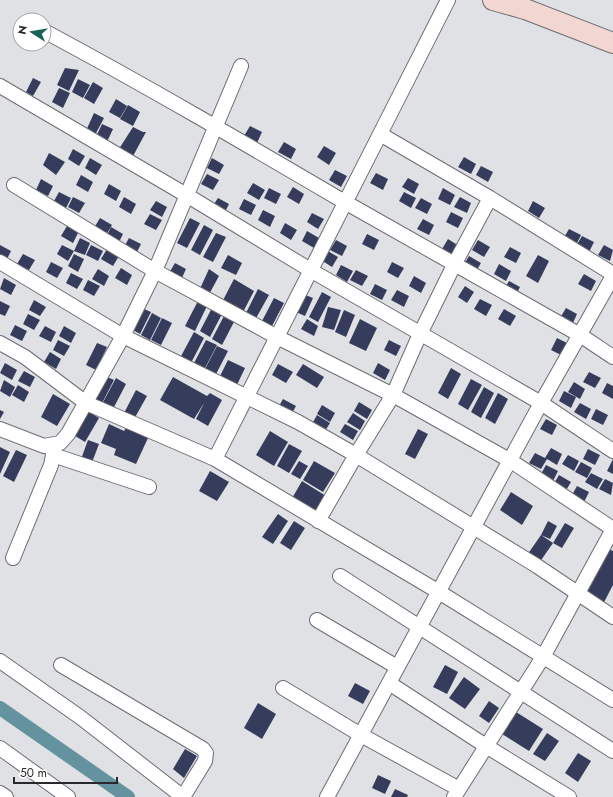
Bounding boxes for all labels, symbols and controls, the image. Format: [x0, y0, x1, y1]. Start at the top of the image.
north arrow [12, 12, 52, 52]
text: N [13, 24, 31, 36]
scale bar [14, 759, 117, 785]
text: 50 m [20, 764, 47, 782]

